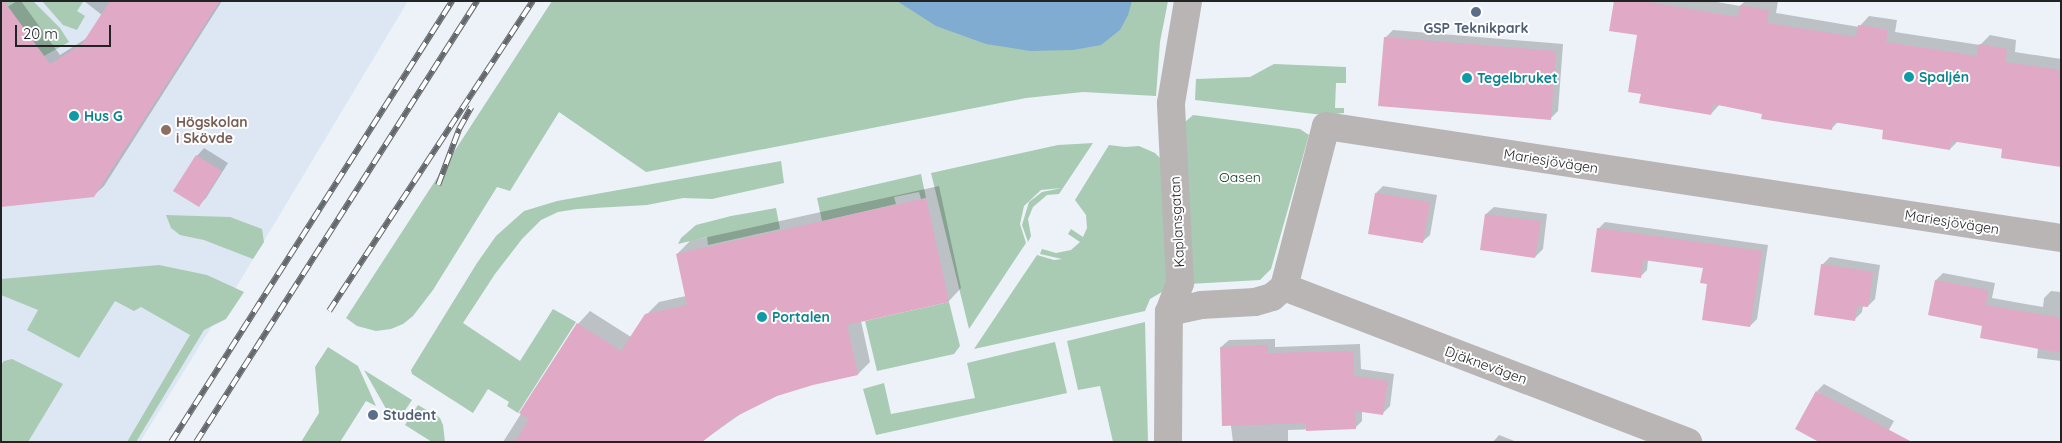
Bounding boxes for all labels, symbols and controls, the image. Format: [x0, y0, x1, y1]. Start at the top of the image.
marker: GSP Teknikpark [1470, 6, 1482, 18]
scale bar [18, 15, 114, 47]
place label: GSP Teknikpark [1423, 20, 1529, 36]
text: 20 m [23, 24, 58, 43]
place label: Spaljén [1919, 69, 1969, 85]
place label: Tegelbruket [1477, 70, 1558, 86]
marker: Spaljén [1903, 71, 1915, 83]
marker: Tegelbruket [1461, 72, 1473, 84]
place label: Hus G [84, 108, 123, 124]
marker: Hus G [68, 110, 80, 122]
place label: Högskolan i Skövde [176, 114, 248, 146]
marker: Högskolan i Skövde [160, 124, 172, 136]
street label: Mariesjövägen [1503, 145, 1599, 177]
park label: Oasen [1219, 169, 1261, 185]
street label: Kaplansgatan [1166, 176, 1188, 268]
street label: Mariesjövägen [1904, 206, 2000, 238]
place label: Portalen [772, 309, 830, 325]
marker: Portalen [756, 311, 768, 323]
street label: Djäknevägen [1443, 342, 1529, 388]
place label: Student [383, 407, 436, 423]
marker: Student [367, 409, 379, 421]

